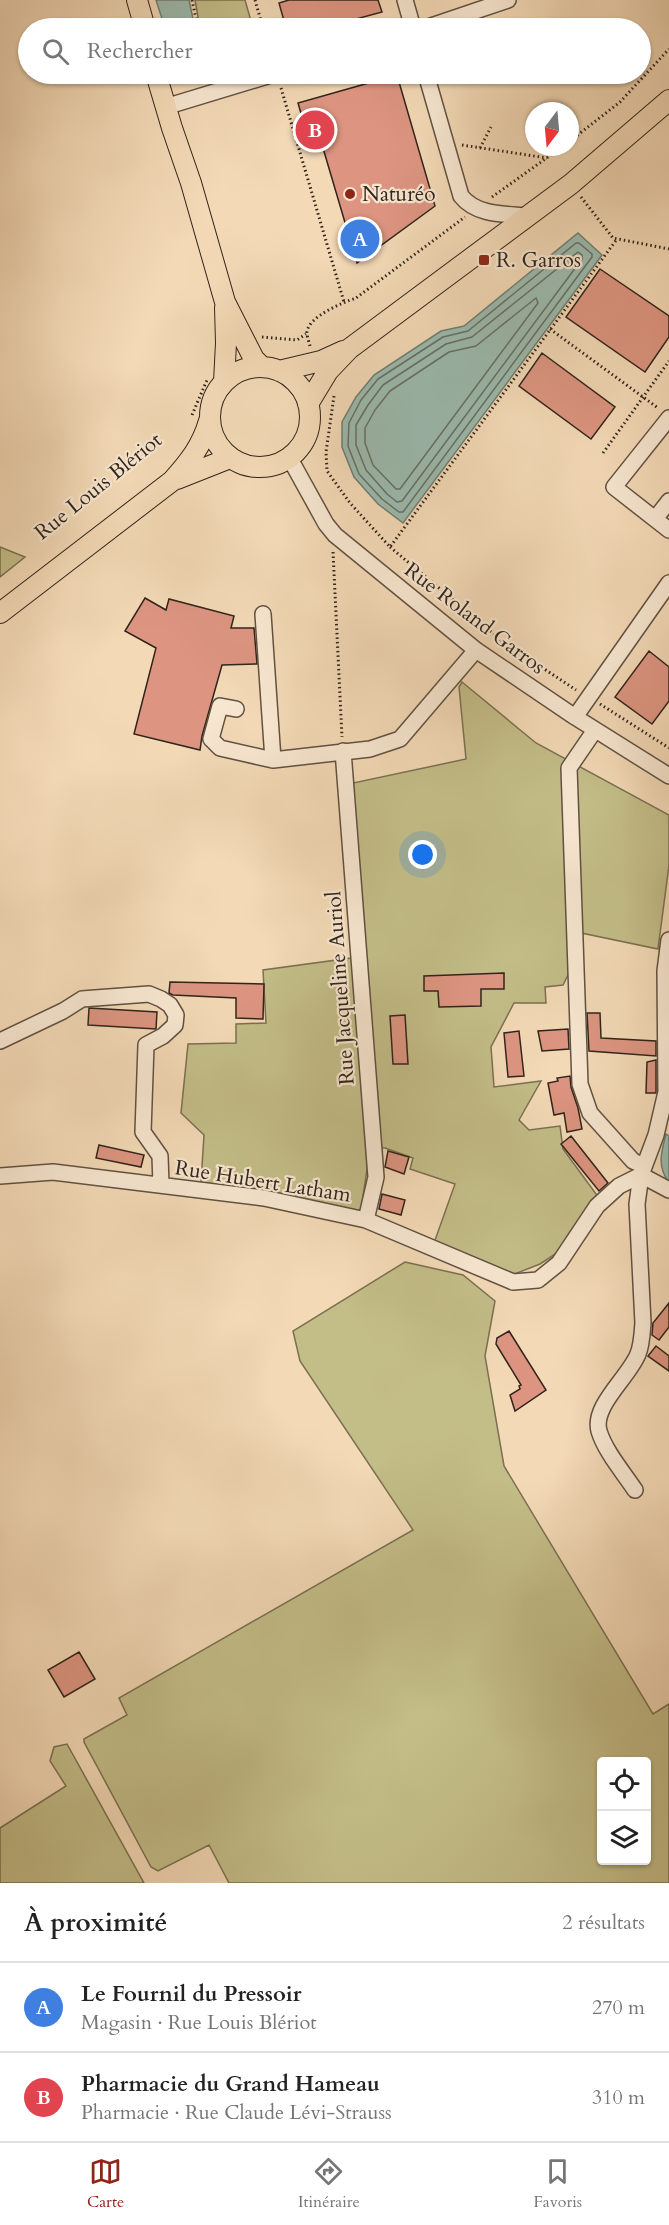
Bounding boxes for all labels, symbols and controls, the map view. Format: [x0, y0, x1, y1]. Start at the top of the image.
search box [18, 18, 651, 84]
icon: search [39, 35, 72, 68]
text: Rechercher [87, 36, 192, 66]
north arrow [525, 102, 579, 156]
pin: B [296, 108, 334, 152]
place label: Naturéo [362, 180, 436, 209]
marker: Naturéo [343, 187, 357, 201]
pin: A [340, 216, 380, 262]
place label: R. Garros [496, 246, 581, 275]
marker: R. Garros [477, 253, 491, 267]
street label: Rue Louis Blériot [29, 426, 168, 547]
street label: Rue Roland Garros [398, 556, 551, 681]
your location [408, 840, 437, 869]
street label: Rue Jacqueline Auriol [319, 890, 362, 1086]
street label: Rue Hubert Latham [173, 1153, 353, 1210]
map controls [597, 1757, 651, 1865]
button: locate [597, 1757, 651, 1811]
button: layers [597, 1811, 651, 1865]
text: À proximité [24, 1905, 167, 1940]
text: 2 résultats [562, 1909, 645, 1936]
text: Le Fournil du Pressoir [81, 1979, 302, 2009]
text: A [36, 1994, 51, 2021]
text: 270 m [592, 1994, 645, 2021]
text: Magasin · Rue Louis Blériot [81, 2009, 317, 2036]
text: Pharmacie du Grand Hameau [81, 2069, 380, 2099]
text: B [36, 2084, 51, 2111]
text: 310 m [592, 2084, 645, 2111]
text: Pharmacie · Rue Claude Lévi-Strauss [81, 2099, 392, 2126]
tab: Carte [87, 2155, 124, 2213]
tab: Itinéraire [298, 2155, 360, 2213]
tab: Favoris [534, 2155, 582, 2213]

